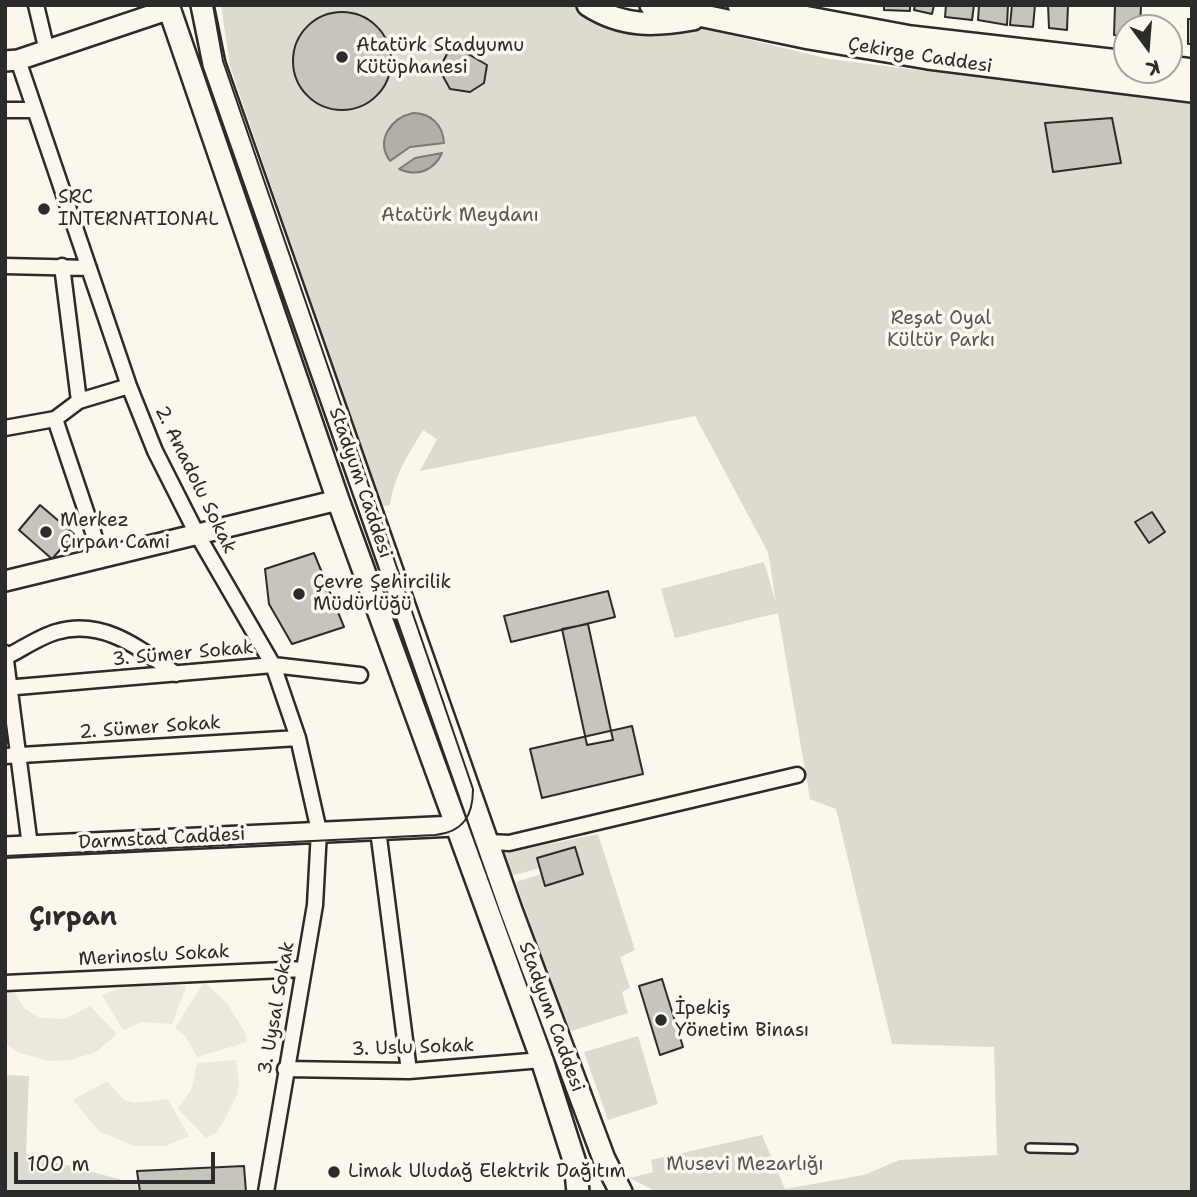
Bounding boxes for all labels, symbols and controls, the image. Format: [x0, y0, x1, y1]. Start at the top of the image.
north arrow [1113, 14, 1183, 84]
street label: Çekirge Caddesi [846, 33, 994, 79]
place label: Atatürk Stadyumu Kütüphanesi [356, 35, 524, 79]
marker: Atatürk Stadyumu Kütüphanesi [334, 49, 350, 65]
text: K [1144, 54, 1163, 82]
place label: SRC INTERNATIONAL [58, 187, 219, 231]
marker: SRC INTERNATIONAL [36, 201, 52, 217]
park label: Atatürk Meydanı [381, 205, 539, 227]
park label: Reşat Oyal Kültür Parkı [887, 308, 995, 352]
street label: 2. Anadolu Sokak [149, 402, 241, 558]
street label: Stadyum Caddesi [323, 405, 397, 561]
place label: Merkez Çırpan Cami [60, 510, 170, 554]
marker: Merkez Çırpan Cami [38, 524, 54, 540]
place label: Çevre Şehircilik Müdürlüğü [313, 572, 451, 616]
marker: Çevre Şehircilik Müdürlüğü [291, 586, 307, 602]
street label: 3. Sümer Sokak [111, 636, 255, 672]
street label: 2. Sümer Sokak [78, 712, 222, 744]
street label: Darmstad Caddesi [78, 823, 246, 855]
district label: Çırpan [29, 902, 117, 934]
street label: Stadyum Caddesi [513, 939, 589, 1095]
street label: 3. Uysal Sokak [254, 940, 300, 1076]
street label: Merinoslu Sokak [78, 941, 230, 971]
place label: İpekiş Yönetim Binası [675, 998, 809, 1042]
marker: İpekiş Yönetim Binası [653, 1012, 669, 1028]
street label: 3. Uslu Sokak [351, 1034, 475, 1062]
scale bar [18, 1138, 219, 1182]
text: 100 m [27, 1150, 90, 1178]
park label: Musevi Mezarlığı [666, 1154, 824, 1176]
place label: Limak Uludağ Elektrik Dağıtım [348, 1161, 626, 1183]
marker: Limak Uludağ Elektrik Dağıtım [326, 1164, 342, 1180]

